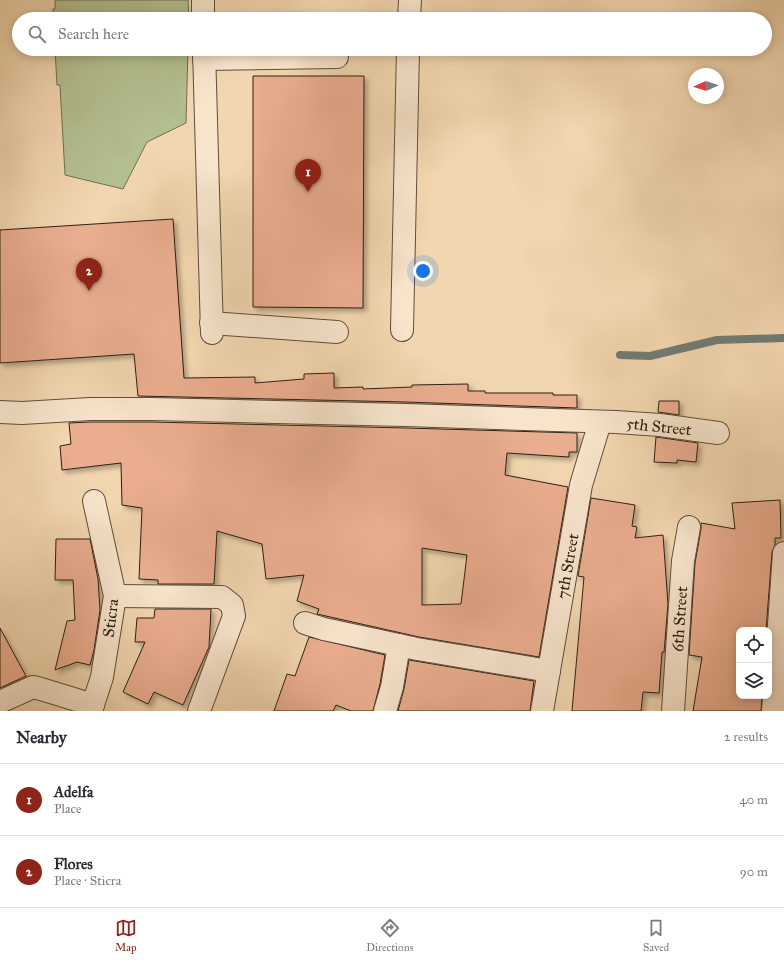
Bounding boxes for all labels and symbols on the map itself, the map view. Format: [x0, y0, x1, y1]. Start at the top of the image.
north arrow [688, 68, 724, 104]
pin: 1 [295, 159, 321, 192]
pin: 2 [76, 258, 102, 291]
your location [413, 261, 433, 281]
street label: 5th Street [626, 414, 693, 439]
street label: 7th Street [552, 531, 583, 600]
street label: 6th Street [668, 585, 691, 653]
street label: Sticra [99, 597, 122, 638]

